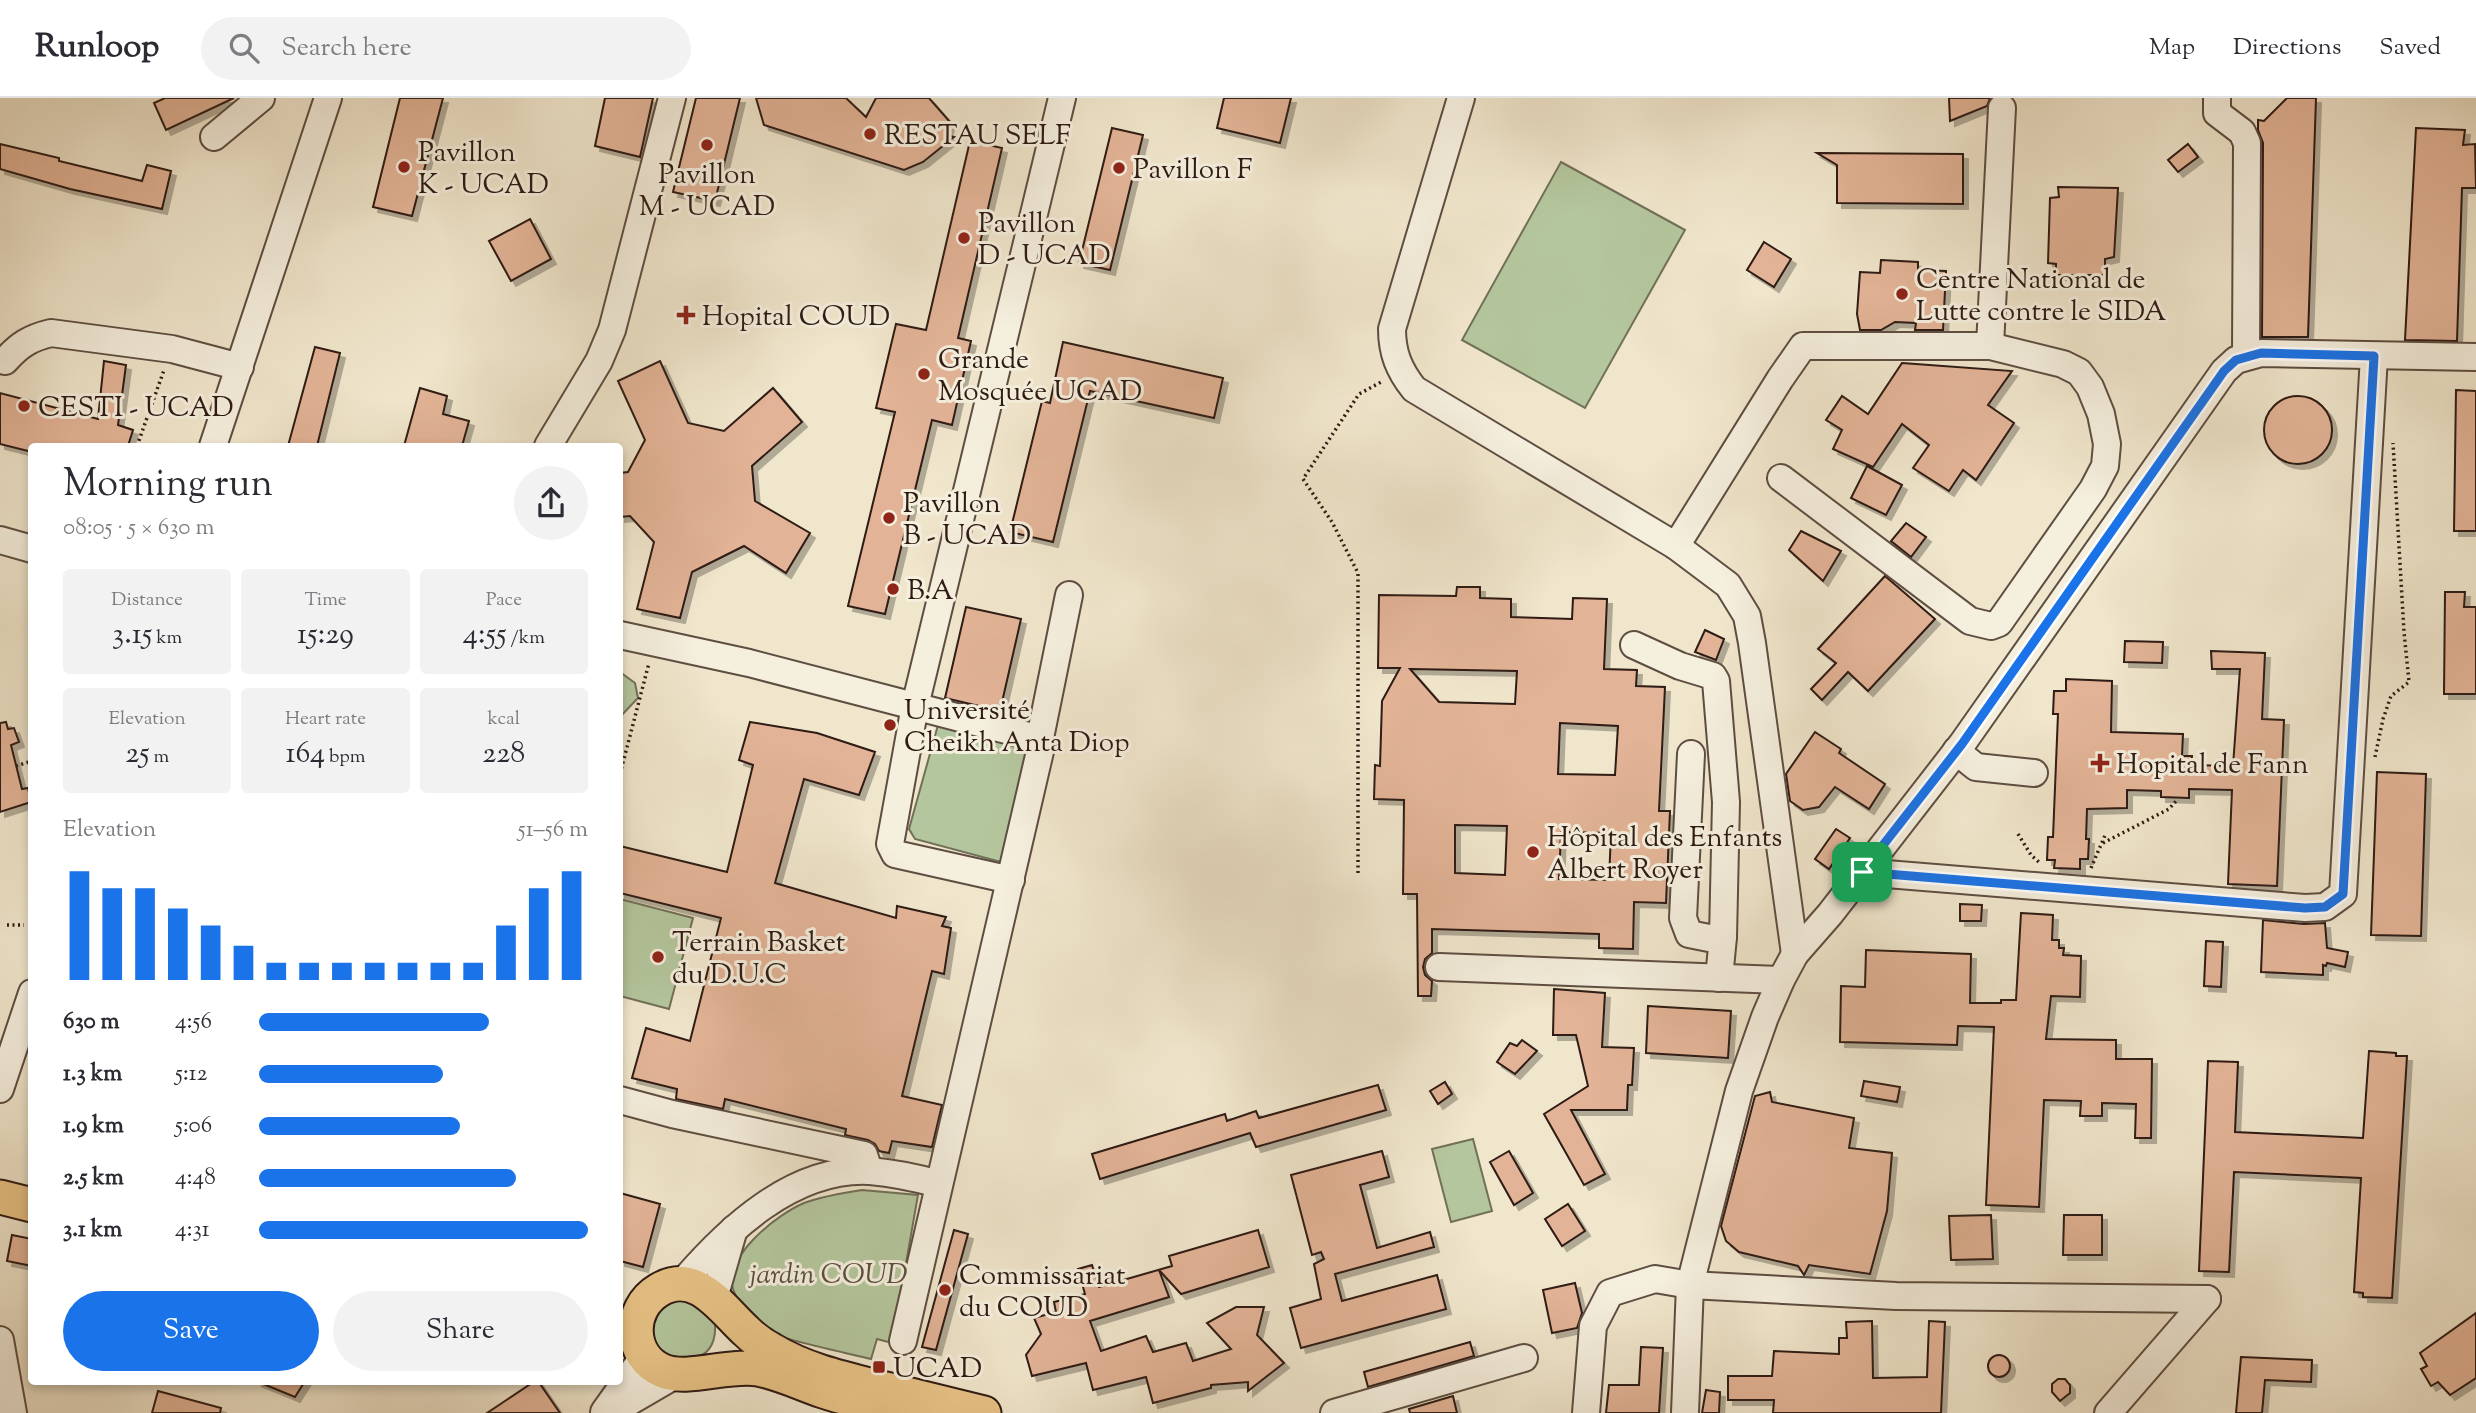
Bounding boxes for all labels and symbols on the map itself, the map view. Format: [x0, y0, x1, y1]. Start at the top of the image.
place label: RESTAU SELF [884, 117, 1071, 157]
marker: RESTAU SELF [862, 126, 878, 142]
place label: Pavillon K - UCAD [418, 134, 549, 206]
marker: Pavillon M - UCAD [699, 137, 715, 153]
place label: Pavillon F [1133, 151, 1252, 191]
place label: Pavillon M - UCAD [639, 156, 775, 228]
marker: Pavillon K - UCAD [396, 159, 412, 175]
marker: Pavillon F [1111, 160, 1127, 176]
place label: Pavillon D - UCAD [978, 205, 1111, 277]
marker: Pavillon D - UCAD [956, 230, 972, 246]
place label: Centre National de Lutte contre le SIDA [1916, 261, 2167, 333]
marker: Centre National de Lutte contre le SIDA [1894, 286, 1910, 302]
place label: Hopital COUD [702, 298, 890, 338]
marker: Hopital COUD [676, 305, 696, 325]
place label: Grande Mosquée UCAD [938, 341, 1142, 413]
marker: Grande Mosquée UCAD [916, 366, 932, 382]
place label: CESTI - UCAD [38, 389, 234, 429]
marker: CESTI - UCAD [16, 398, 32, 414]
place label: Pavillon B - UCAD [903, 485, 1031, 557]
marker: Pavillon B - UCAD [881, 510, 897, 526]
place label: B.A [907, 572, 954, 612]
marker: B.A [885, 581, 901, 597]
place label: Université Cheikh Anta Diop [904, 692, 1129, 764]
marker: Université Cheikh Anta Diop [882, 717, 898, 733]
place label: Hopital de Fann [2116, 746, 2308, 786]
marker: Hopital de Fann [2090, 753, 2110, 773]
place label: Hôpital des Enfants Albert Royer [1547, 819, 1782, 891]
pin [1832, 842, 1892, 902]
marker: Hôpital des Enfants Albert Royer [1525, 844, 1541, 860]
place label: Terrain Basket du D.U.C [672, 924, 846, 996]
marker: Terrain Basket du D.U.C [650, 949, 666, 965]
park label: jardin COUD [747, 1256, 908, 1296]
place label: Commissariat du COUD [959, 1257, 1126, 1329]
marker: Commissariat du COUD [937, 1282, 953, 1298]
place label: UCAD [893, 1350, 982, 1390]
marker: UCAD [871, 1359, 887, 1375]

